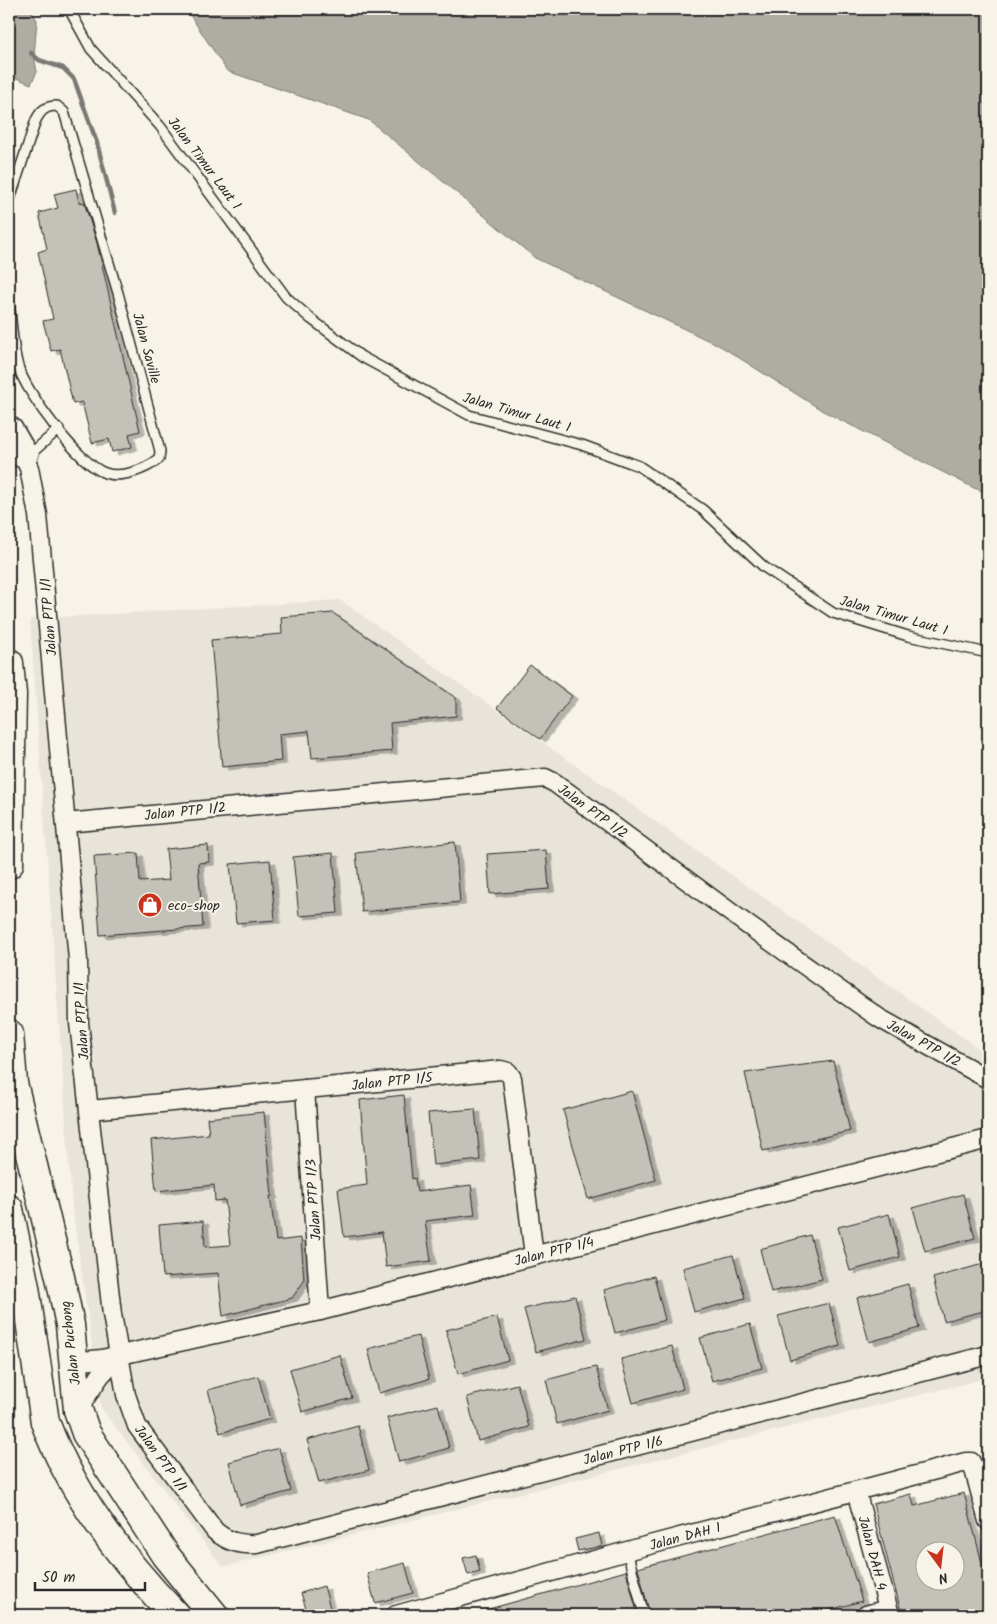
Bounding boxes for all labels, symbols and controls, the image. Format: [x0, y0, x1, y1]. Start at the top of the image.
street label: Jalan Timur Laut 1 [162, 112, 247, 215]
street label: Jalan Saville [126, 310, 166, 387]
street label: Jalan Timur Laut 1 [460, 387, 573, 439]
street label: Jalan PTP 1/1 [35, 577, 63, 657]
street label: Jalan Timur Laut 1 [837, 590, 950, 642]
street label: Jalan PTP 1/2 [553, 779, 632, 845]
street label: Jalan PTP 1/2 [143, 797, 227, 827]
shop icon: eco-shop [137, 892, 163, 918]
place label: eco-shop [168, 895, 220, 917]
street label: Jalan PTP 1/1 [68, 981, 96, 1061]
street label: Jalan PTP 1/2 [882, 1014, 965, 1073]
street label: Jalan PTP 1/5 [350, 1067, 435, 1097]
street label: Jalan PTP 1/3 [300, 1158, 328, 1242]
street label: Jalan PTP 1/4 [512, 1231, 597, 1273]
street label: Jalan Puchong [55, 1299, 87, 1386]
street label: Jalan PTP 1/1 [128, 1420, 192, 1497]
street label: Jalan PTP 1/6 [581, 1430, 666, 1472]
street label: Jalan DAH 4 [852, 1513, 893, 1593]
street label: Jalan DAH 1 [647, 1517, 723, 1557]
north arrow [914, 1542, 964, 1592]
scale bar [35, 1559, 145, 1591]
text: 50 m [42, 1566, 76, 1590]
text: N [936, 1566, 950, 1589]

